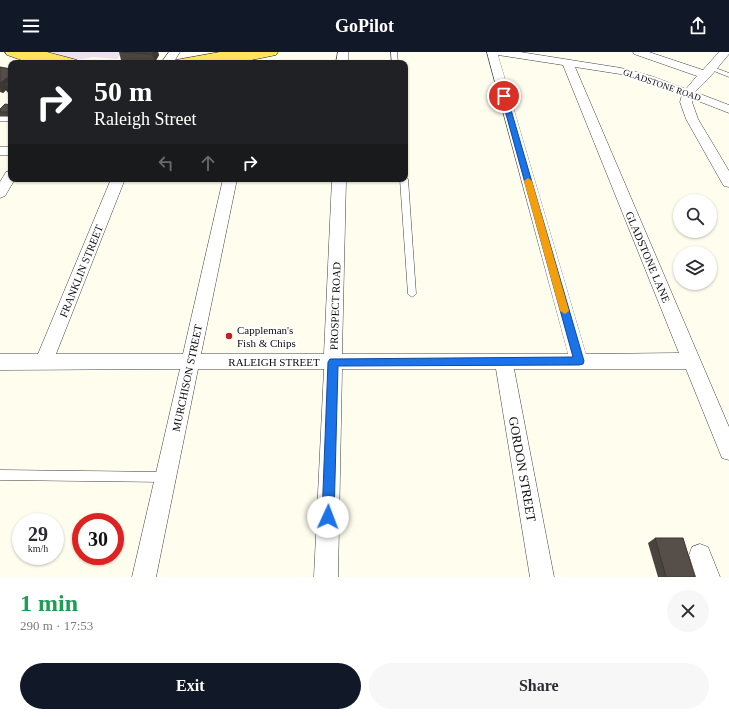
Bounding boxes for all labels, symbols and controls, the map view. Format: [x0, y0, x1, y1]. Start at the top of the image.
icon: menu [20, 15, 42, 37]
icon: share [687, 15, 709, 37]
text: GoPilot [335, 16, 394, 36]
street label: GLADSTONE ROAD [622, 67, 703, 103]
icon: right [28, 76, 80, 128]
text: 50 m [94, 76, 152, 107]
pin [487, 79, 521, 113]
icon: arrive [493, 85, 515, 107]
text: Raleigh Street [94, 109, 196, 129]
icon: left [155, 152, 177, 174]
icon: ahead [197, 152, 219, 174]
icon: right [239, 152, 261, 174]
map controls [673, 194, 717, 290]
button: search [673, 194, 717, 238]
street label: GLADSTONE LANE [623, 210, 673, 305]
street label: FRANKLIN STREET [57, 223, 105, 319]
button: layers [673, 246, 717, 290]
street label: PROSPECT ROAD [327, 262, 343, 350]
street label: MURCHISON STREET [170, 323, 204, 433]
place label: Cappleman's Fish & Chips [237, 324, 296, 349]
marker: Cappleman's Fish & Chips [224, 331, 234, 341]
street label: RALEIGH STREET [228, 356, 320, 368]
street label: GORDON STREET [506, 415, 539, 523]
position arrow [307, 496, 349, 538]
speed limit sign: 30 [72, 513, 124, 565]
text: 29 [28, 523, 48, 545]
text: km/h [28, 543, 48, 554]
text: 1 min [20, 590, 78, 616]
button: close [667, 590, 709, 632]
text: 290 m · 17:53 [20, 618, 93, 633]
button: Exit [20, 663, 361, 709]
button: Share [369, 663, 709, 709]

